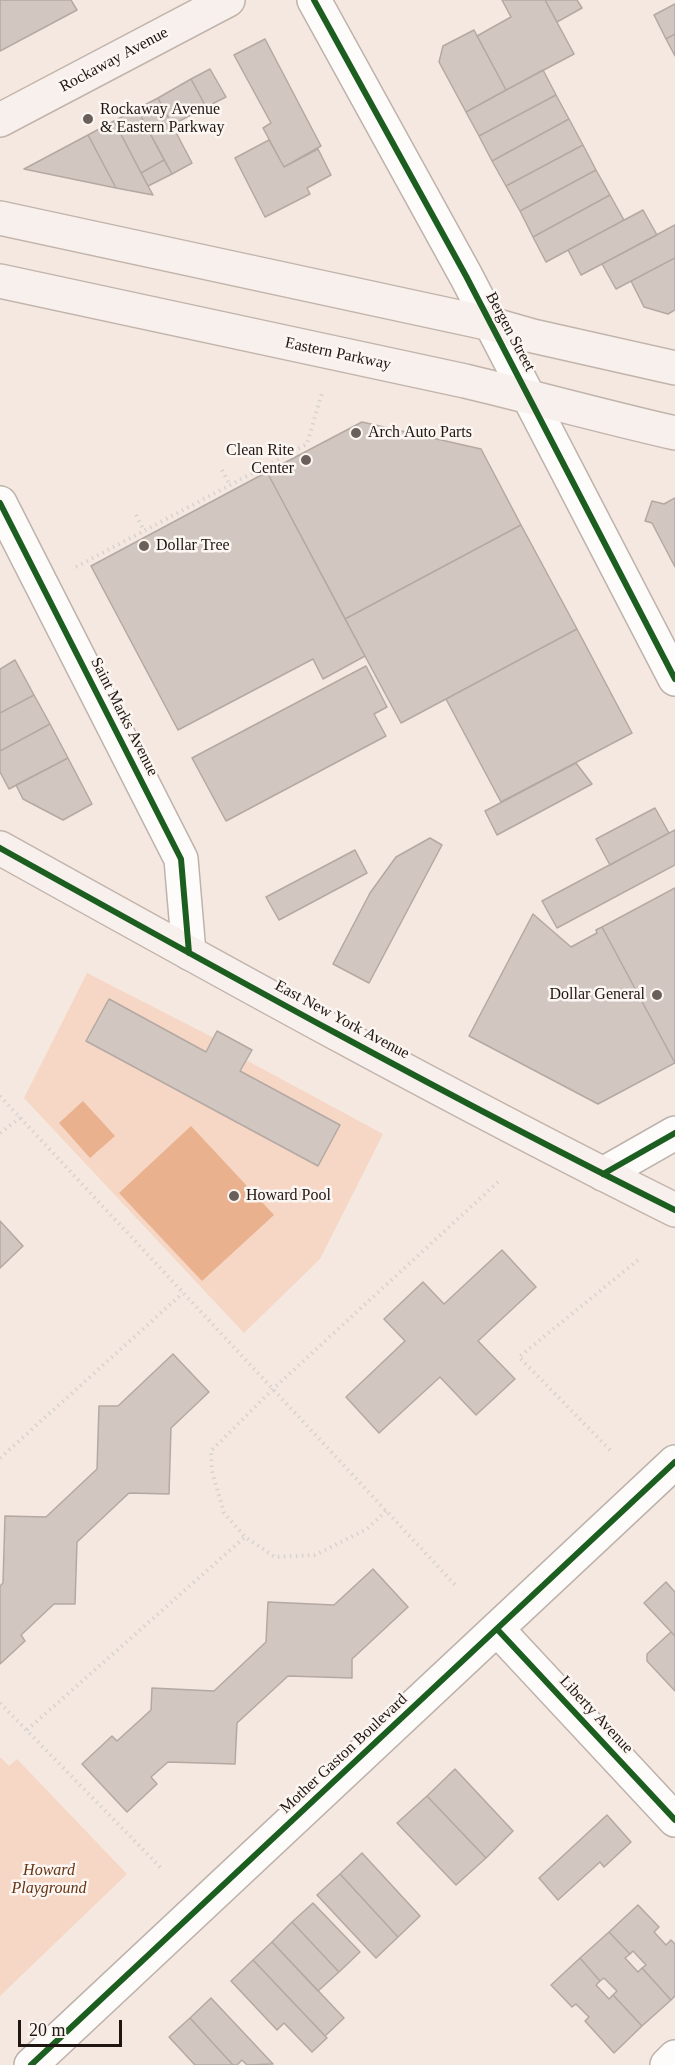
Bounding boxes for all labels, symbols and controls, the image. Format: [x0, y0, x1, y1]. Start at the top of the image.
street label: Rockaway Avenue [56, 23, 172, 97]
place label: Rockaway Avenue & Eastern Parkway [100, 100, 224, 138]
marker: Rockaway Avenue & Eastern Parkway [81, 112, 95, 126]
street label: Bergen Street [481, 289, 539, 375]
street label: Eastern Parkway [283, 333, 393, 375]
place label: Arch Auto Parts [368, 423, 472, 443]
marker: Arch Auto Parts [349, 426, 363, 440]
place label: Clean Rite Center [226, 441, 294, 479]
marker: Clean Rite Center [299, 453, 313, 467]
place label: Dollar Tree [156, 536, 230, 556]
marker: Dollar Tree [137, 539, 151, 553]
street label: Saint Marks Avenue [86, 655, 162, 779]
street label: East New York Avenue [271, 976, 413, 1064]
place label: Dollar General [549, 985, 645, 1005]
marker: Dollar General [650, 988, 664, 1002]
place label: Howard Pool [246, 1186, 331, 1206]
marker: Howard Pool [227, 1189, 241, 1203]
street label: Liberty Avenue [555, 1672, 637, 1758]
street label: Mother Gaston Boulevard [276, 1690, 412, 1818]
park label: Howard Playground [12, 1861, 86, 1899]
scale bar [21, 2008, 124, 2046]
text: 20 m [29, 2020, 66, 2040]

